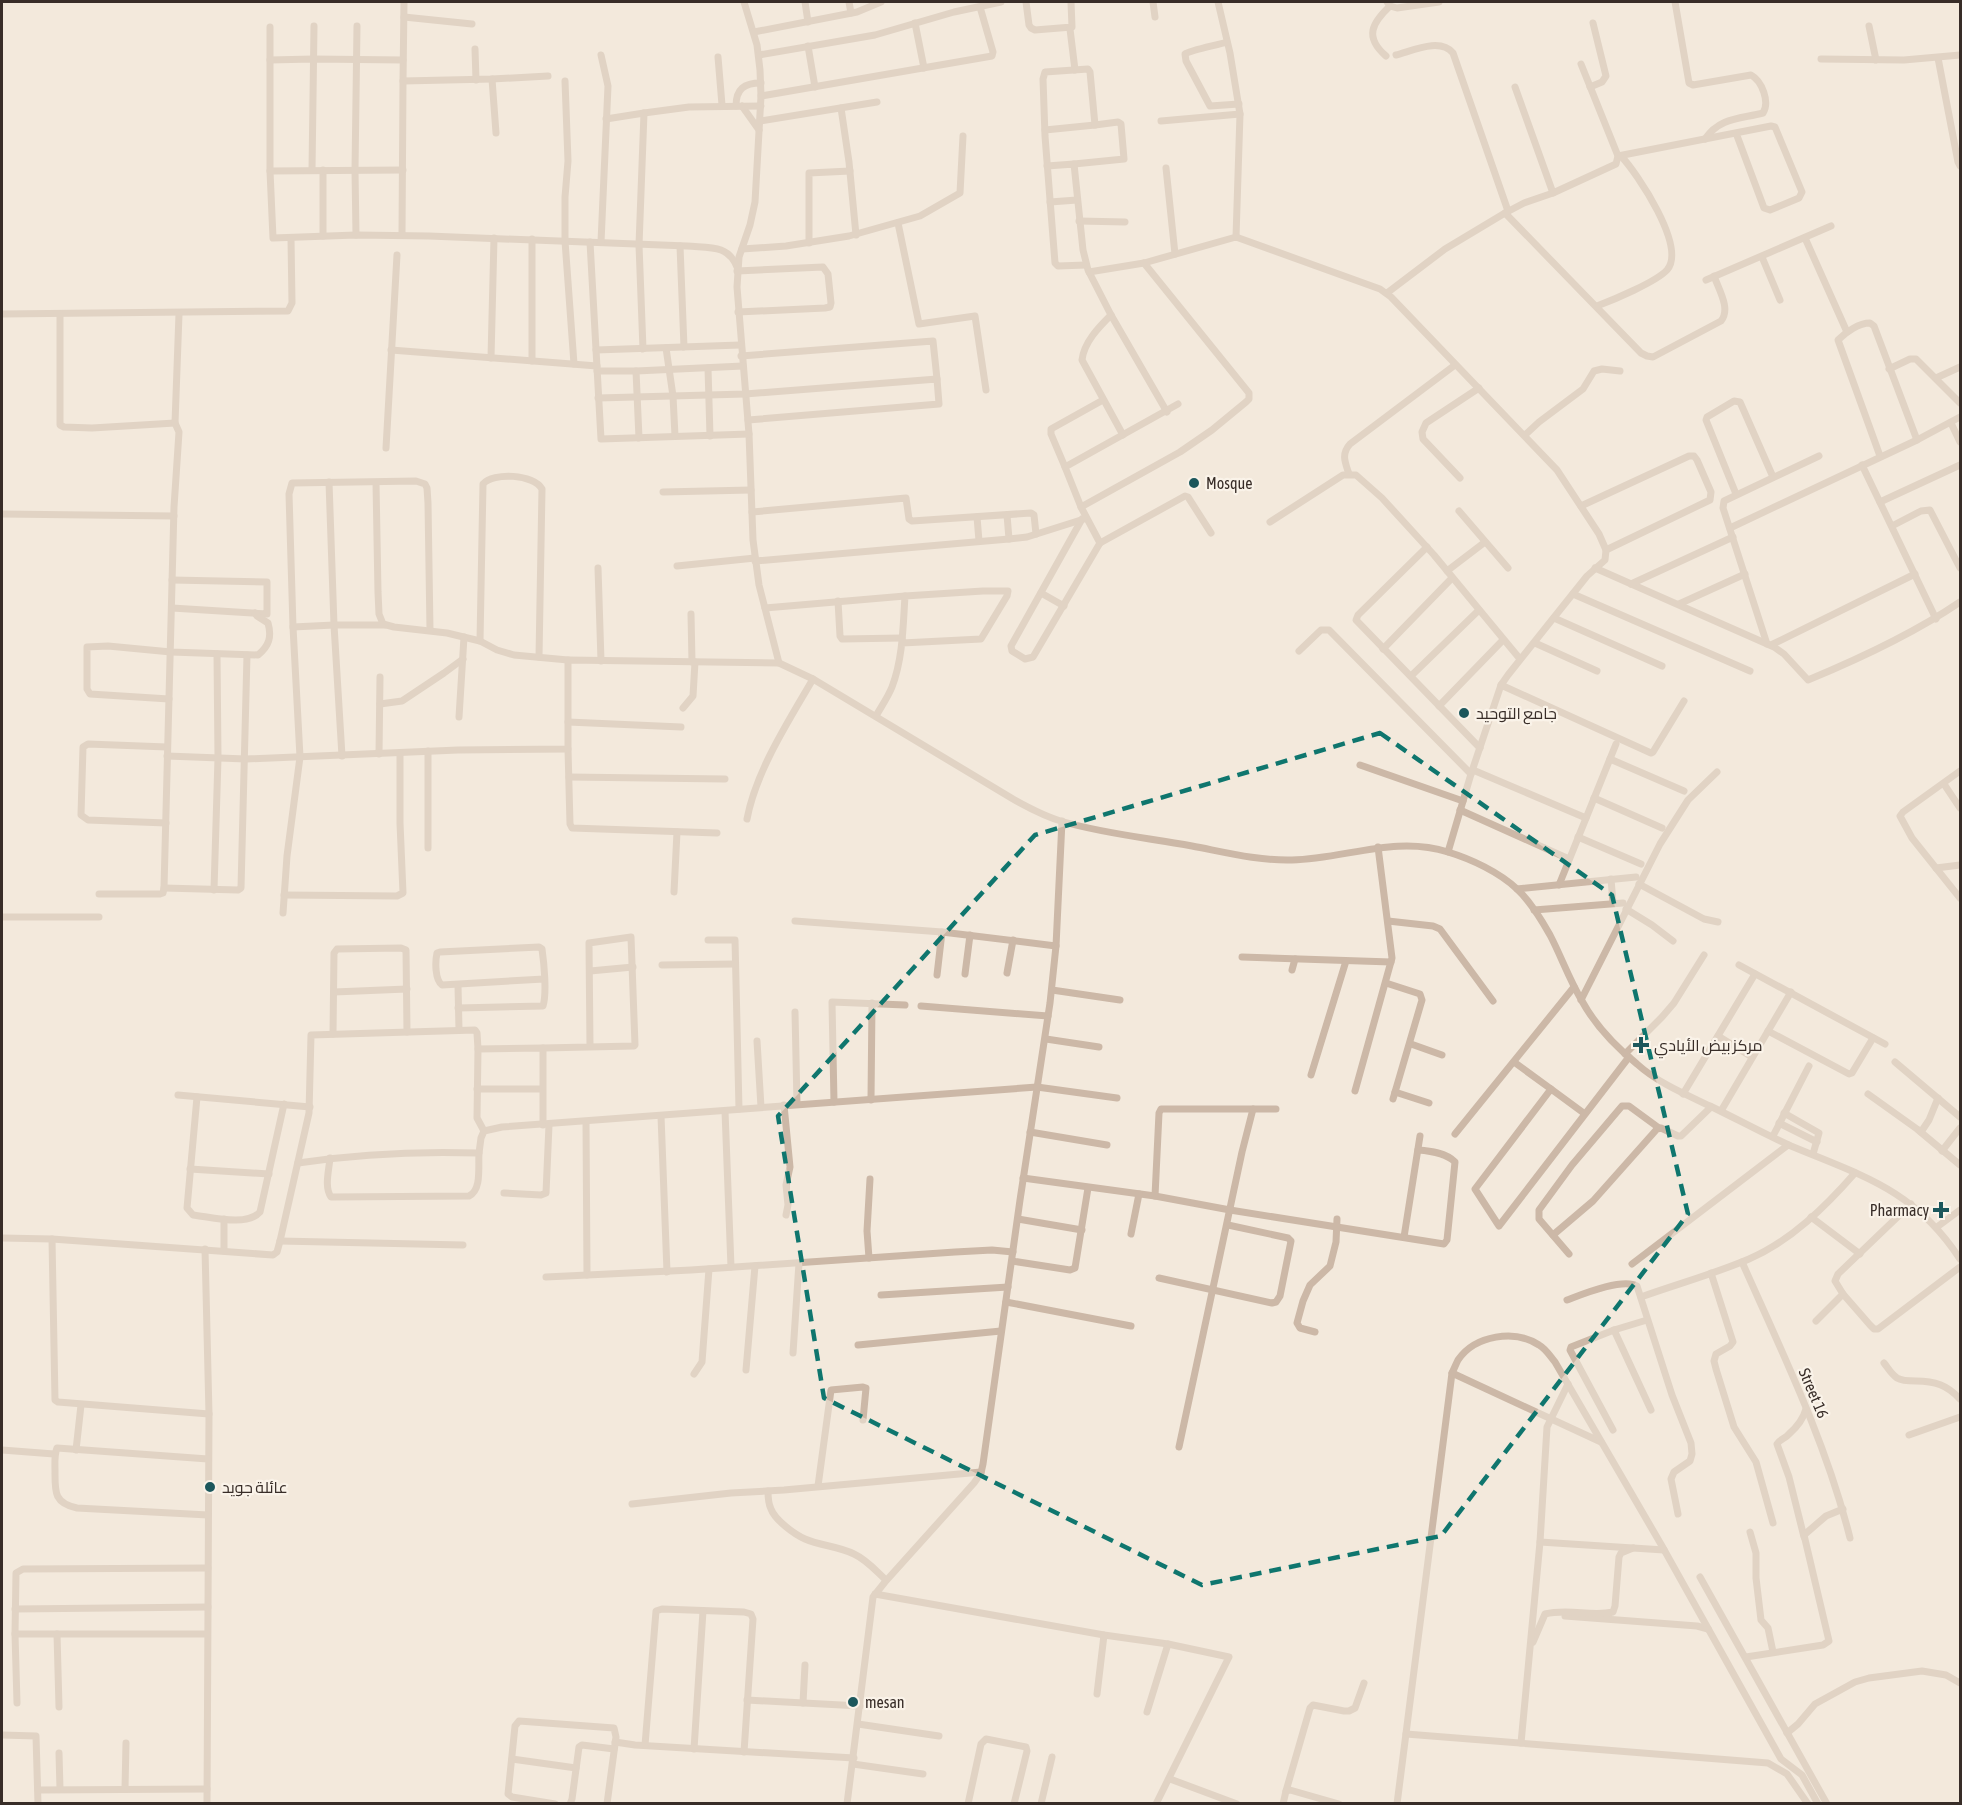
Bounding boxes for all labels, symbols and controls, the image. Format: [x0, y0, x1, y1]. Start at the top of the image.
place label: Mosque [1206, 474, 1252, 493]
marker: Mosque [1187, 476, 1201, 490]
place label: جامع التوحيد [1476, 704, 1557, 725]
marker: جامع التوحيد [1457, 706, 1471, 720]
marker: مركز بيض الأيادي [1632, 1036, 1650, 1054]
place label: مركز بيض الأيادي [1654, 1036, 1762, 1059]
place label: Pharmacy [1870, 1201, 1929, 1220]
marker: Pharmacy [1934, 1203, 1948, 1217]
street label: Street 16 [1795, 1365, 1833, 1421]
place label: عائلة جويد [222, 1478, 288, 1497]
marker: عائلة جويد [203, 1480, 217, 1494]
place label: mesan [865, 1693, 905, 1711]
marker: mesan [846, 1695, 860, 1709]

